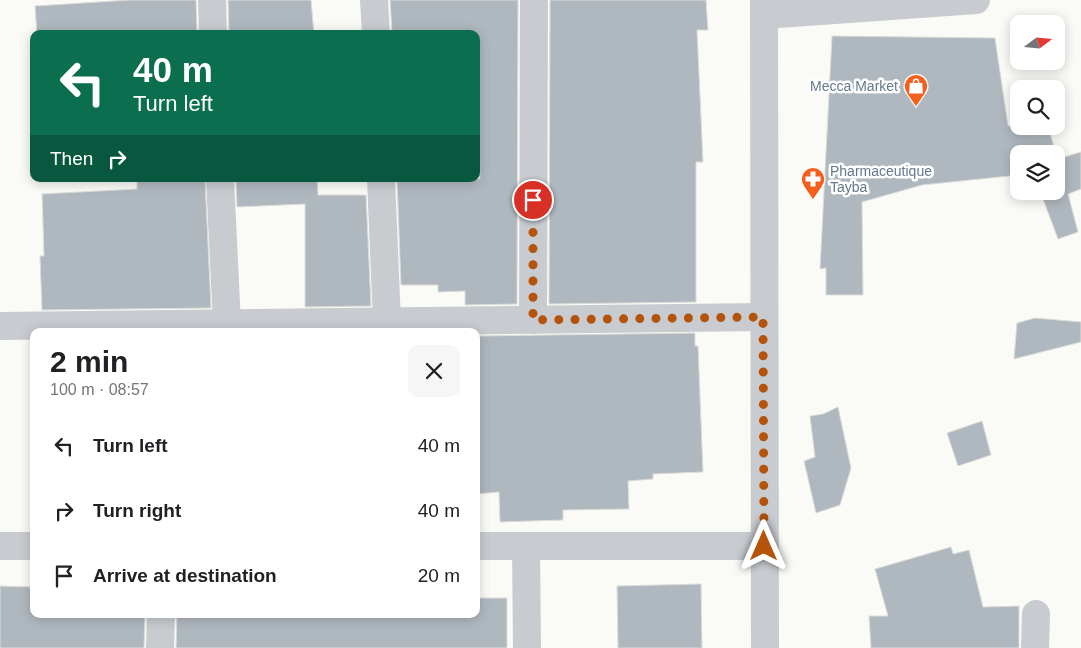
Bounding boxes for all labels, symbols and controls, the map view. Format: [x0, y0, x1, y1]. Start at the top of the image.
north arrow [1010, 15, 1065, 70]
map controls [1010, 15, 1065, 200]
icon: left [50, 50, 115, 115]
text: 40 m [133, 50, 213, 89]
shop icon: Mecca Market [903, 73, 929, 107]
place label: Mecca Market [810, 78, 898, 94]
button: search [1010, 80, 1065, 135]
text: Turn left [133, 91, 213, 116]
icon: right [103, 145, 131, 173]
button: layers [1010, 145, 1065, 200]
text: Then [50, 148, 93, 169]
place label: Pharmaceutique Tayba [830, 163, 932, 195]
pharmacy icon: Pharmaceutique Tayba [800, 166, 826, 200]
pin [512, 179, 554, 221]
icon: arrive [519, 186, 547, 214]
text: 2 min [50, 345, 128, 378]
button: close [408, 345, 460, 397]
text: 100 m · 08:57 [50, 381, 149, 398]
icon: left [50, 432, 78, 460]
text: Turn left [93, 435, 168, 456]
text: 40 m [418, 435, 460, 456]
icon: right [50, 497, 78, 525]
text: Turn right [93, 500, 181, 521]
text: 40 m [418, 500, 460, 521]
position arrow [737, 519, 789, 571]
icon: arrive [50, 562, 78, 590]
text: Arrive at destination [93, 565, 277, 586]
text: 20 m [418, 565, 460, 586]

